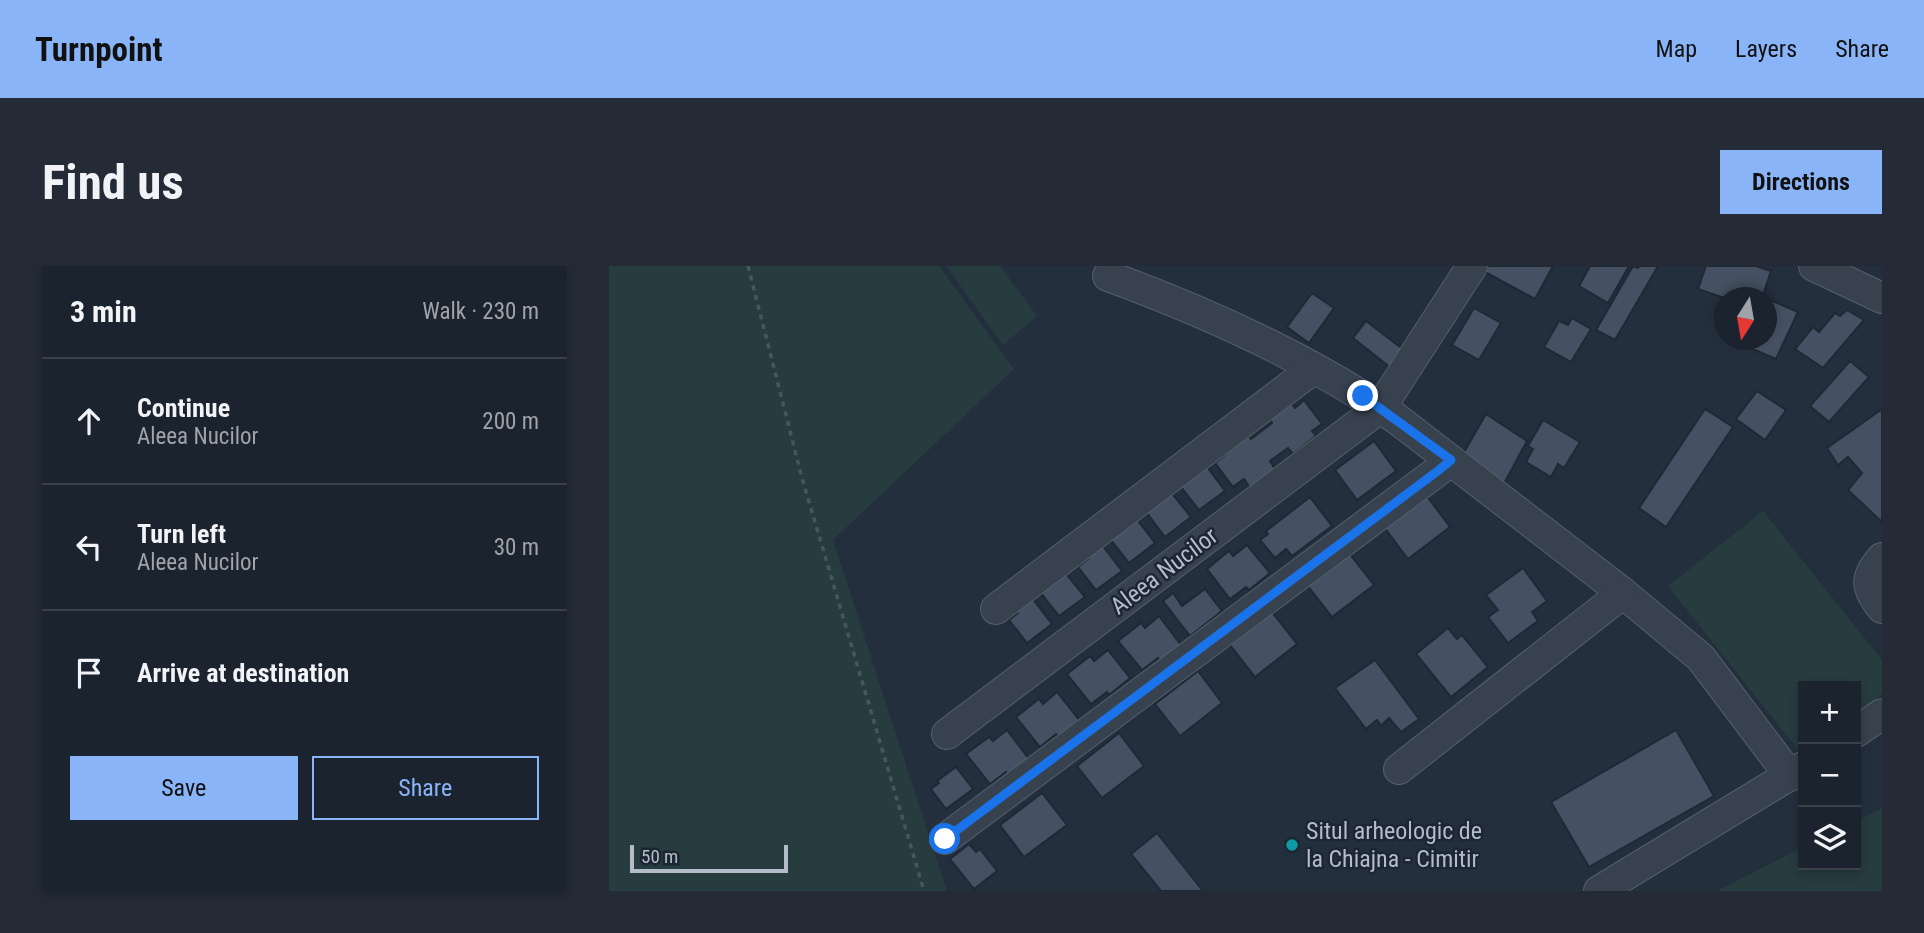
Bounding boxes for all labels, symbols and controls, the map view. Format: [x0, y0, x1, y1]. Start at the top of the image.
text: Turnpoint [35, 30, 163, 69]
text: Map [1656, 35, 1697, 63]
text: Layers [1735, 35, 1797, 63]
text: Share [1835, 35, 1889, 63]
button: Directions [1720, 150, 1882, 214]
text: Find us [42, 154, 184, 211]
north arrow [1714, 287, 1777, 350]
text: 3 min [70, 294, 137, 329]
text: Walk · 230 m [422, 298, 539, 325]
route end [1347, 380, 1378, 411]
text: Continue [137, 393, 230, 423]
icon: ahead [70, 402, 108, 440]
text: 200 m [482, 408, 539, 435]
text: Aleea Nucilor [137, 423, 259, 450]
text: Turn left [137, 519, 226, 549]
street label: Aleea Nucilor [1105, 522, 1223, 620]
icon: left [70, 528, 108, 566]
text: 30 m [494, 534, 539, 561]
text: Aleea Nucilor [137, 549, 259, 576]
icon: arrive [70, 654, 108, 692]
text: Arrive at destination [137, 658, 349, 688]
map controls [1798, 681, 1861, 870]
button: + [1798, 681, 1861, 744]
button: − [1798, 744, 1861, 807]
button: Save [70, 756, 298, 820]
button: Share [312, 756, 539, 820]
button: layers [1798, 807, 1861, 870]
place label: Situl arheologic de la Chiajna - Cimitir [1306, 817, 1482, 873]
route start [929, 823, 960, 854]
marker: Situl arheologic de la Chiajna - Cimitir [1284, 837, 1300, 853]
scale bar [630, 842, 787, 874]
text: 50 m [641, 845, 678, 868]

